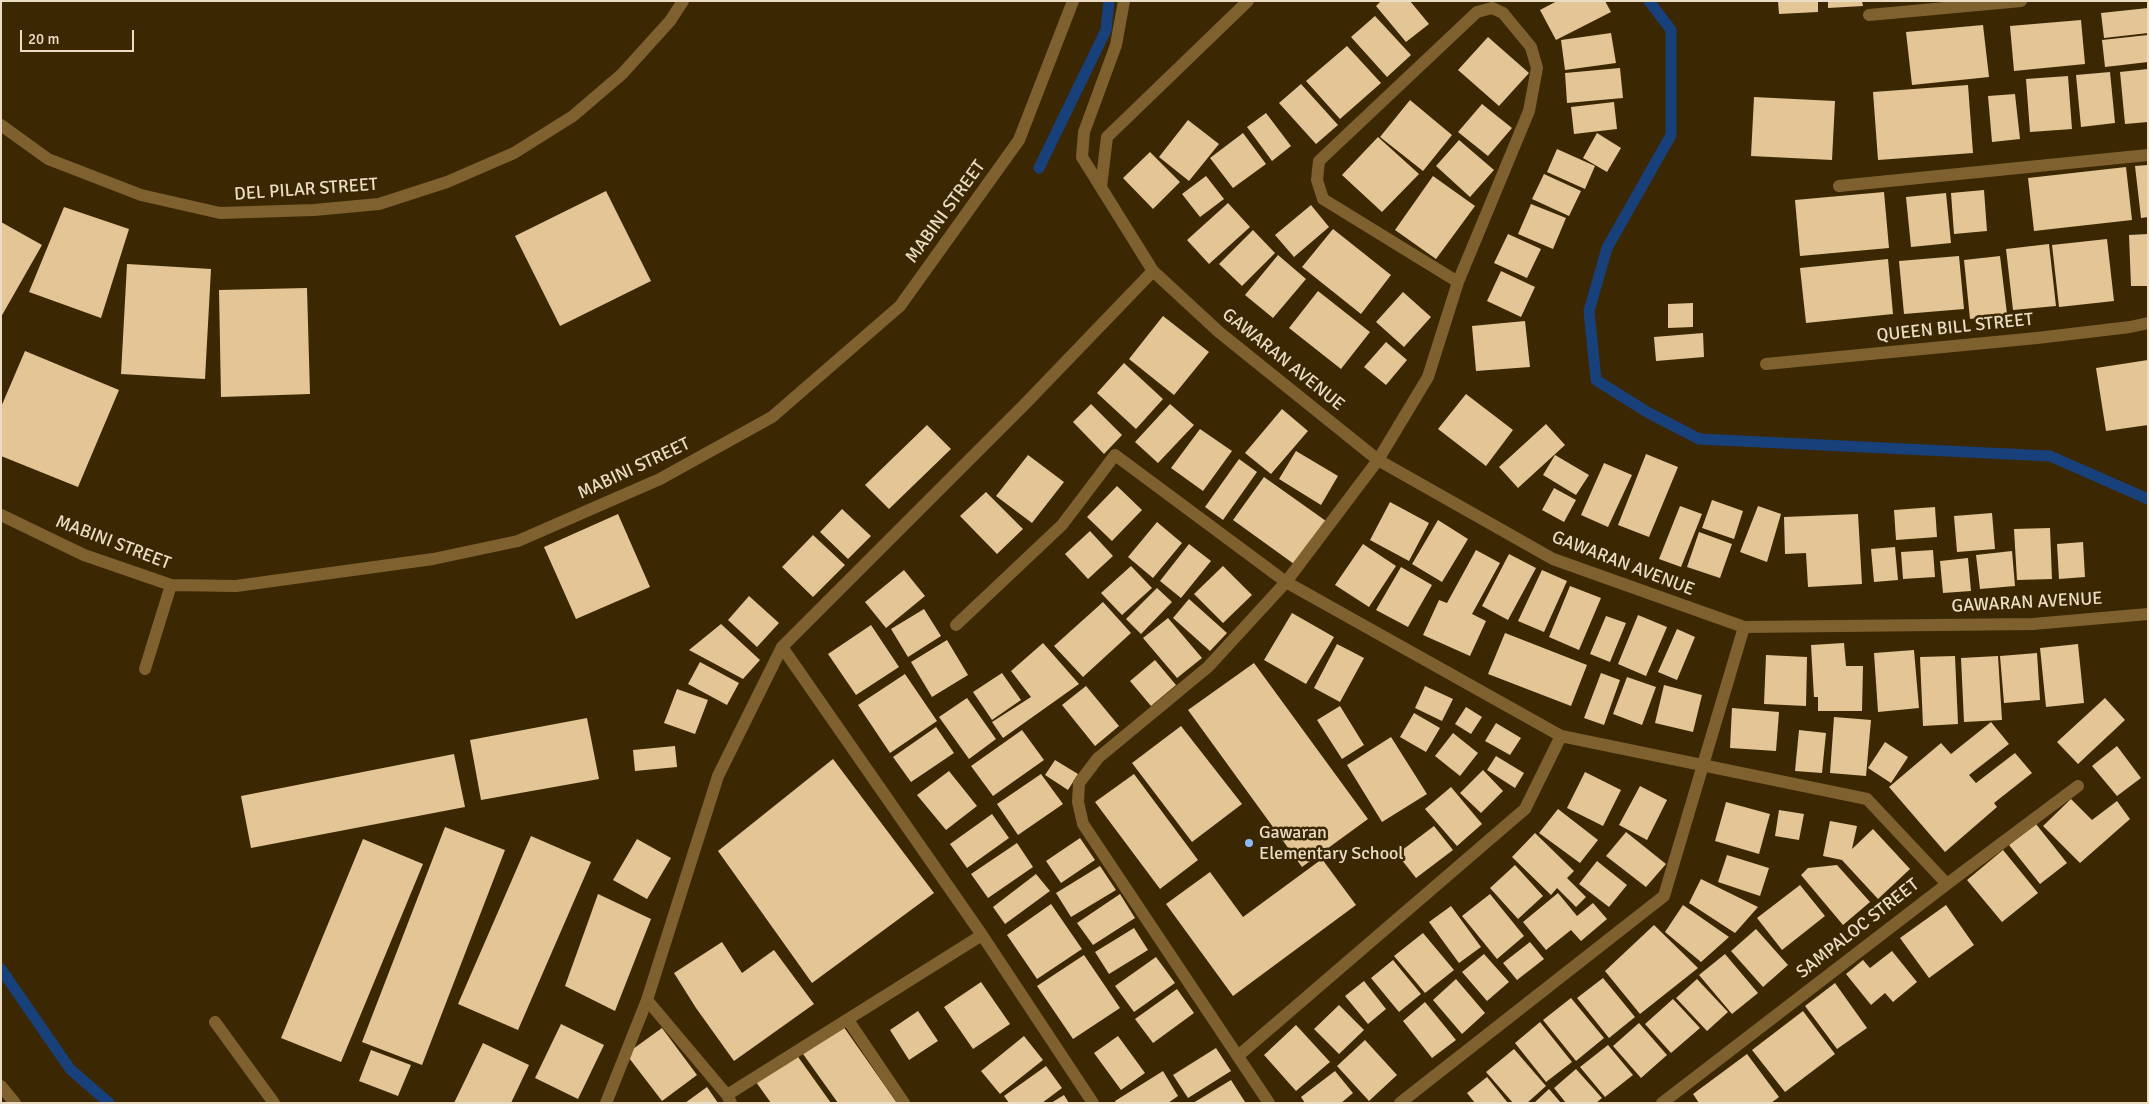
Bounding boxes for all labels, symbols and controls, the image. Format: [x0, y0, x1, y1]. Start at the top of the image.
scale bar [22, 20, 136, 52]
text: 20 m [28, 30, 59, 48]
street label: MABINI STREET [902, 156, 990, 268]
street label: DEL PILAR STREET [233, 174, 379, 206]
street label: GAWARAN AVENUE [1218, 304, 1348, 416]
street label: QUEEN BILL STREET [1876, 309, 2034, 347]
street label: MABINI STREET [574, 434, 694, 504]
street label: MABINI STREET [52, 511, 174, 575]
street label: GAWARAN AVENUE [1549, 527, 1697, 601]
street label: GAWARAN AVENUE [1951, 588, 2103, 618]
place label: Gawaran Elementary School [1259, 822, 1404, 864]
marker: Gawaran Elementary School [1243, 837, 1255, 849]
street label: SAMPALOC STREET [1792, 874, 1924, 984]

